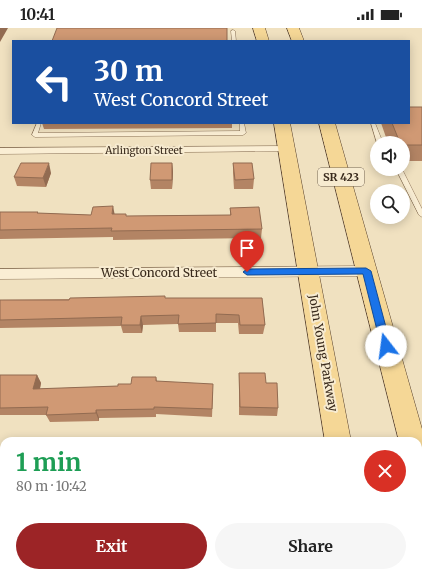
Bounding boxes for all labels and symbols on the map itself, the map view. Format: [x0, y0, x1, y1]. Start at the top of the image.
street label: Arlington Street [104, 144, 183, 157]
road number: SR 423 [318, 168, 364, 186]
pin [230, 231, 264, 272]
street label: West Concord Street [100, 265, 217, 280]
street label: John Young Parkway [306, 292, 341, 413]
position arrow [365, 325, 407, 367]

